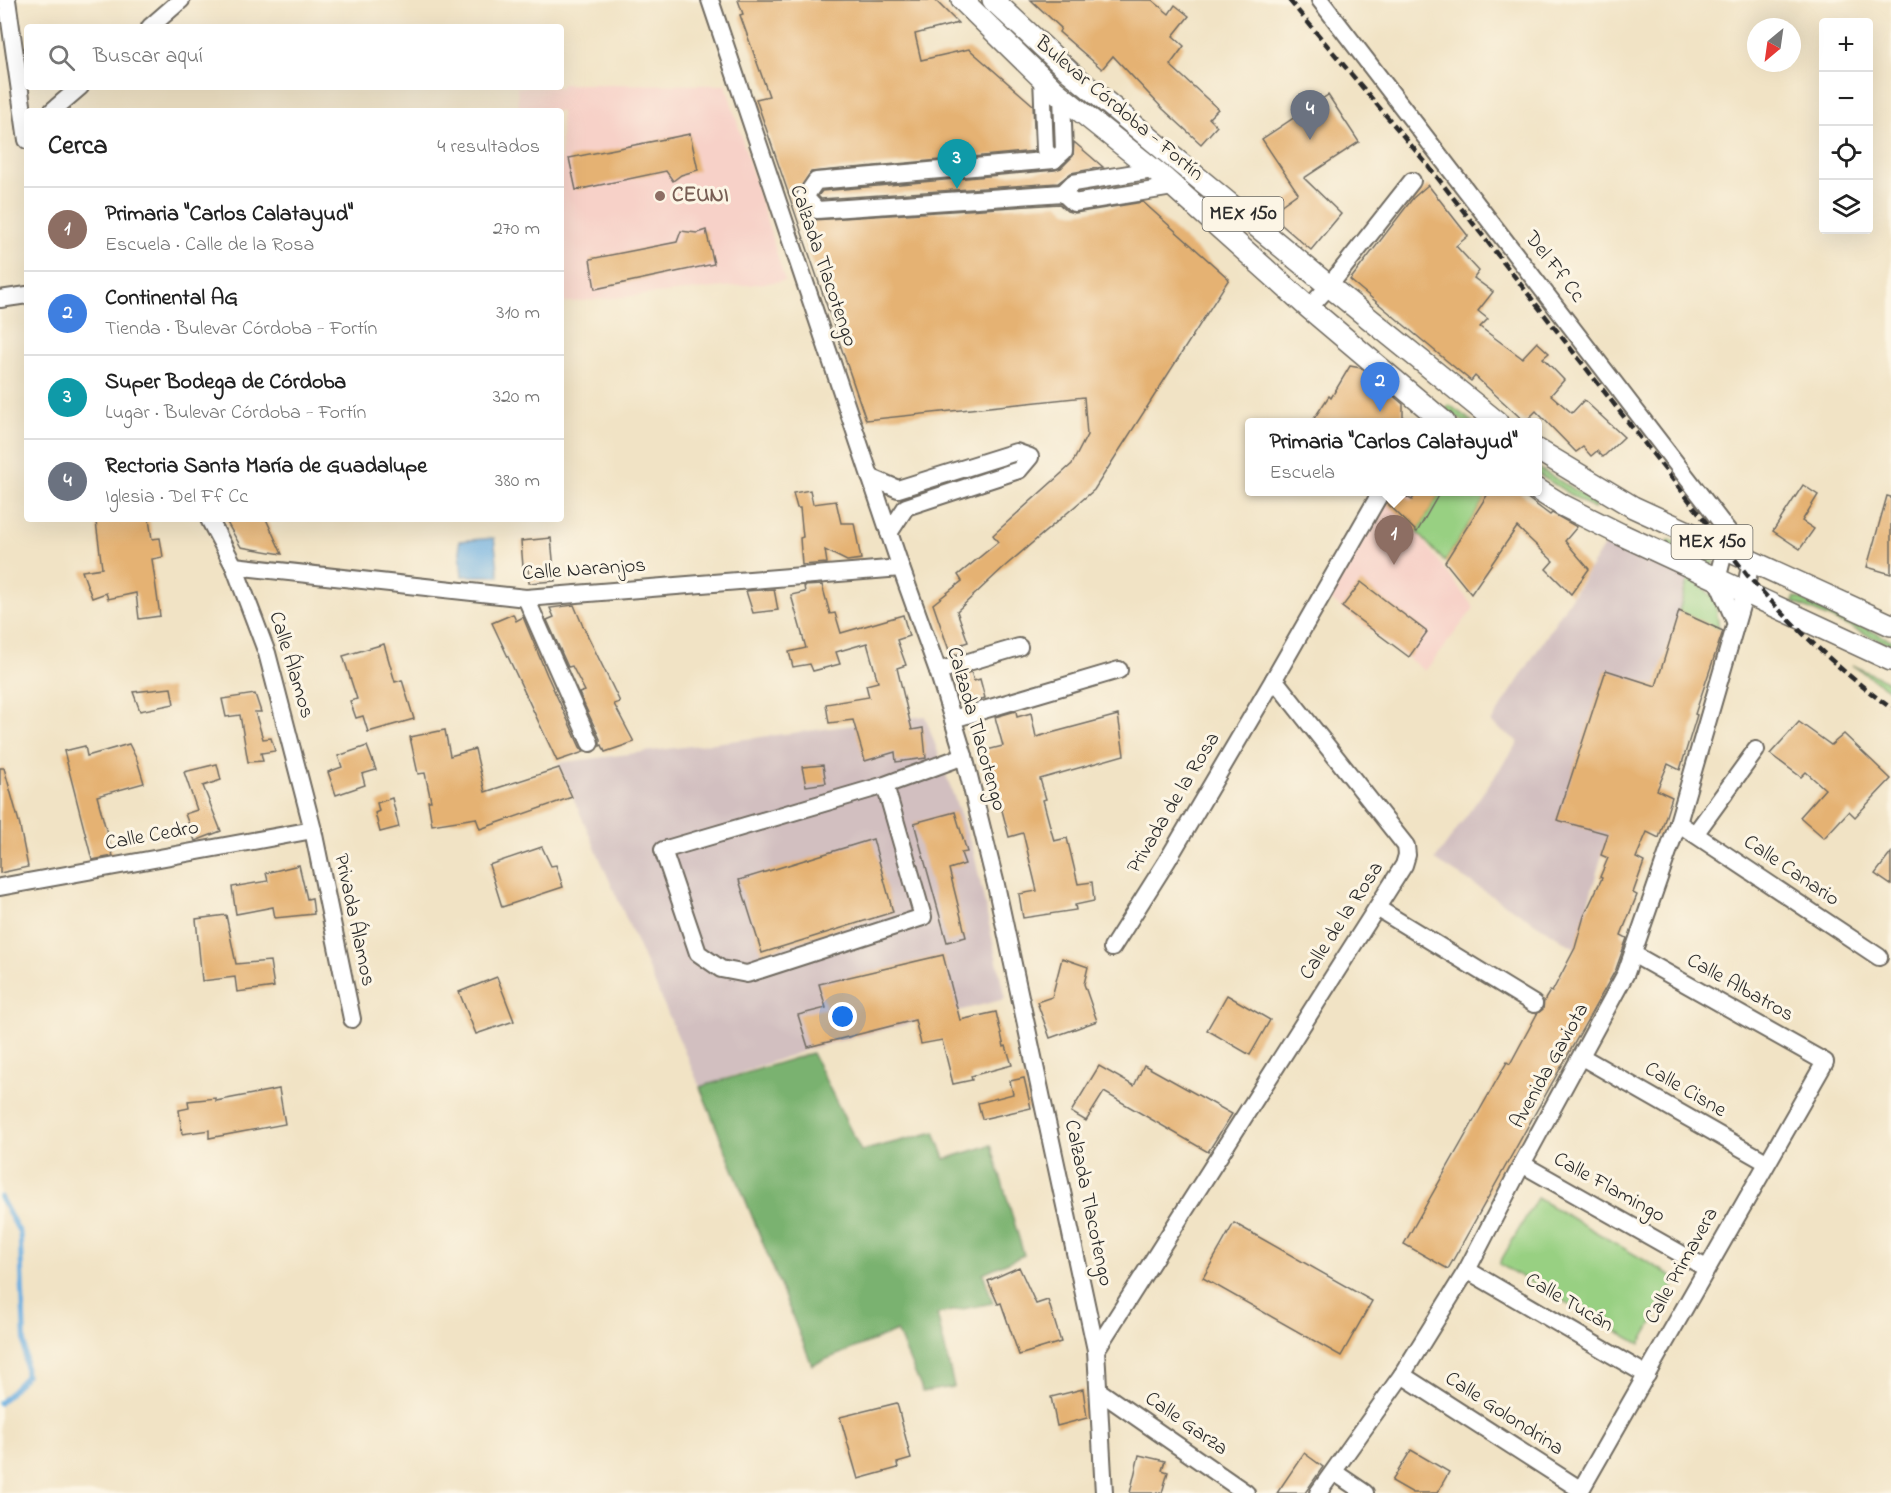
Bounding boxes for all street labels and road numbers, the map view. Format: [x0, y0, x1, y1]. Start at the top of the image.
street label: Bulevar Córdoba - Fortín [1027, 29, 1210, 189]
street label: Calzada Tlacotengo [779, 181, 865, 352]
road number: MEX 150 [1202, 197, 1284, 231]
street label: Del Ff Cc [1516, 224, 1592, 309]
road number: MEX 150 [1672, 525, 1752, 559]
street label: Calle Naranjos [521, 551, 647, 589]
street label: Calle Álamos [261, 608, 322, 722]
street label: Calzada Tlacotengo [936, 644, 1014, 815]
street label: Privada de la Rosa [1120, 727, 1228, 879]
street label: Calle Cedro [103, 813, 201, 859]
street label: Calle Canario [1737, 828, 1845, 914]
street label: Privada Álamos [325, 851, 384, 989]
street label: Calle de la Rosa [1292, 856, 1392, 986]
street label: Calle Albatros [1681, 946, 1799, 1030]
street label: Avenida Gaviota [1503, 998, 1597, 1134]
street label: Calle Cisne [1638, 1054, 1732, 1126]
street label: Calzada Tlacotengo [1054, 1117, 1120, 1289]
street label: Calle Flamingo [1547, 1145, 1671, 1233]
street label: Calle Primavera [1638, 1202, 1726, 1330]
street label: Calle Tucán [1519, 1266, 1619, 1340]
street label: Calle Golondrina [1439, 1364, 1569, 1464]
street label: Calle Garza [1138, 1384, 1234, 1464]

